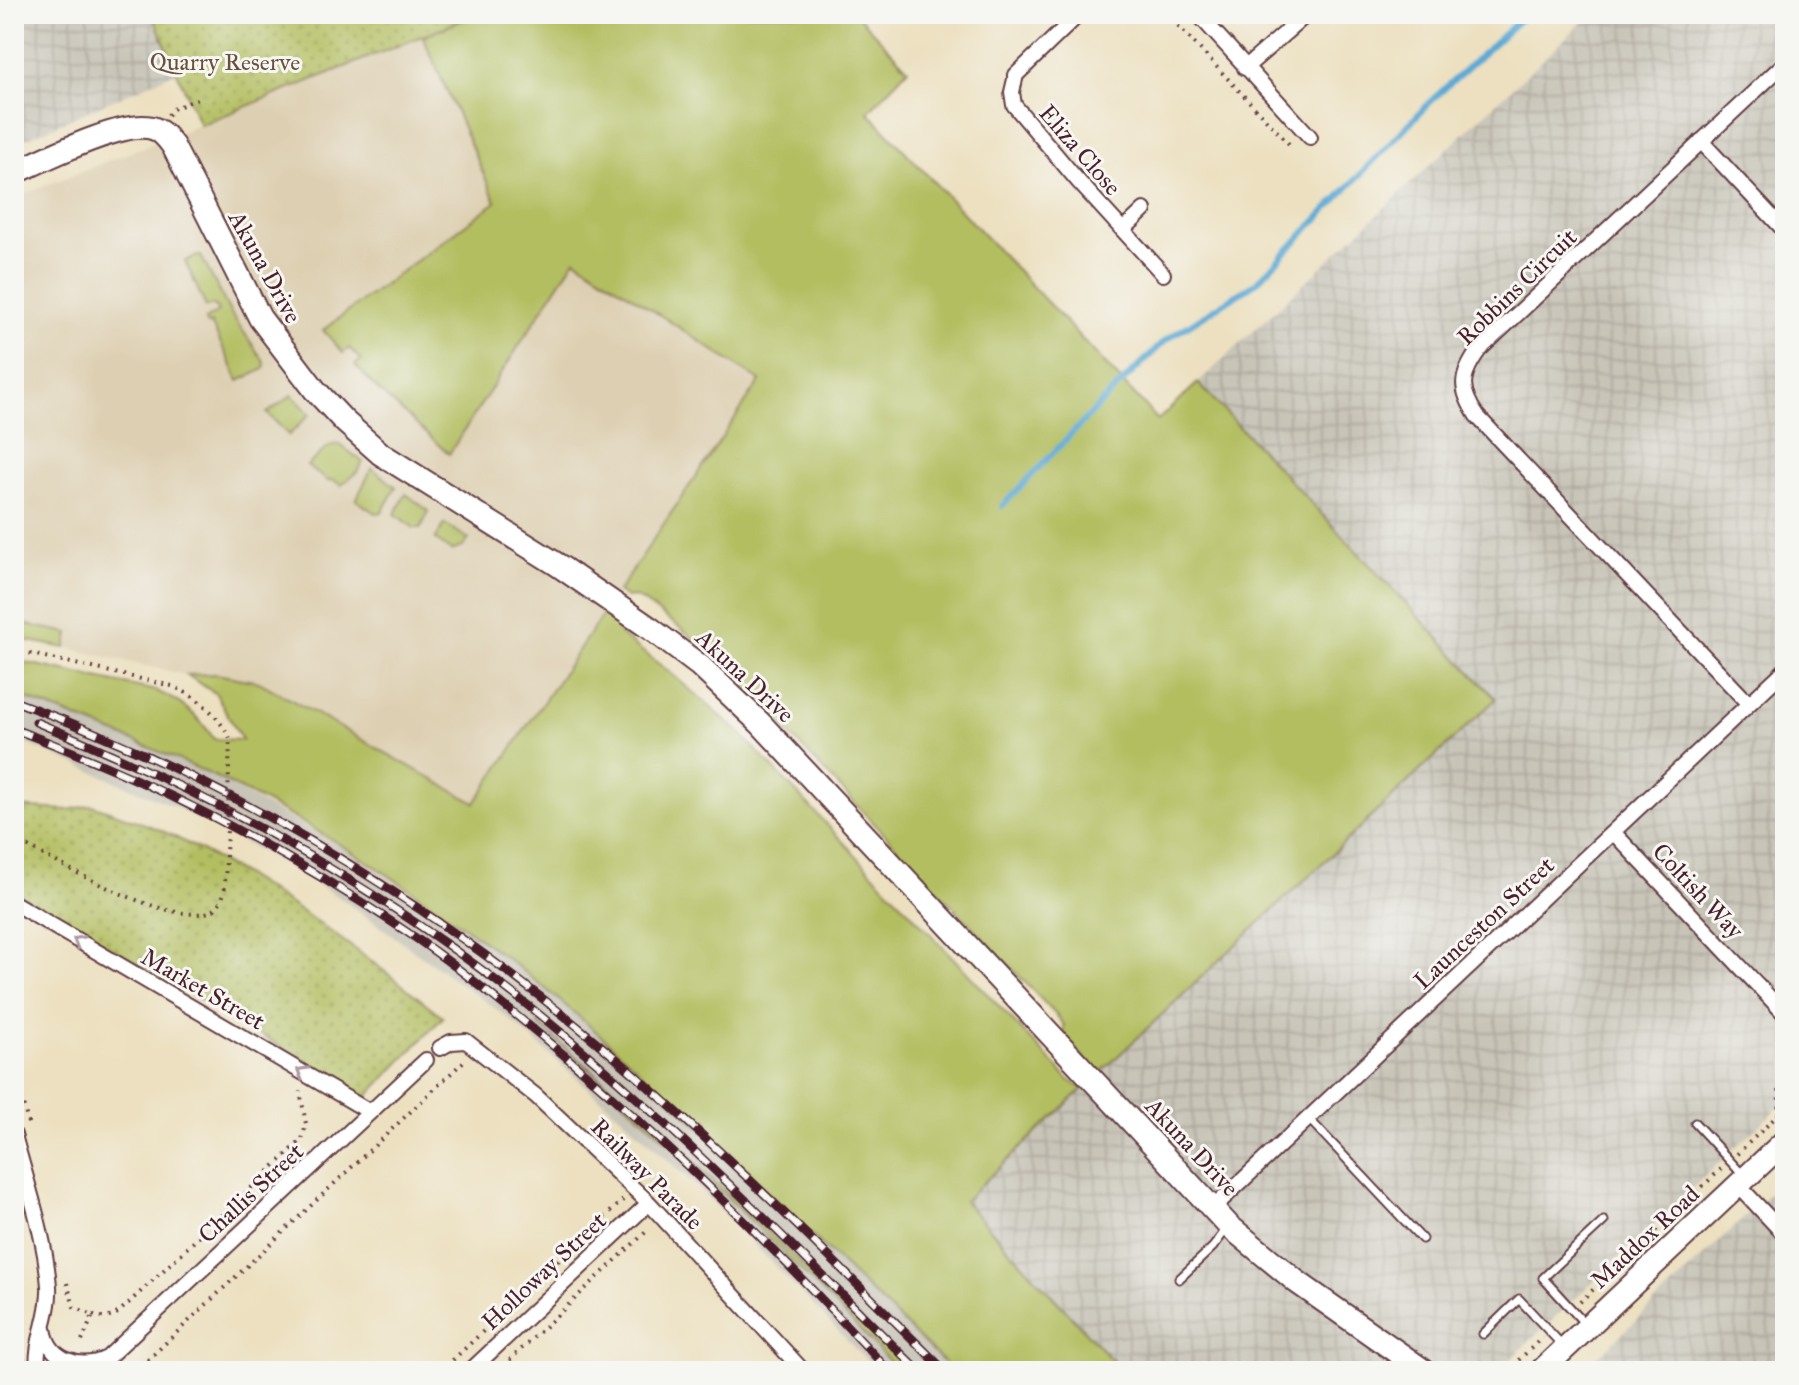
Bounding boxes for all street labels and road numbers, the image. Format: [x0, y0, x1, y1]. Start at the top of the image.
street label: Eliza Close [1032, 98, 1128, 202]
street label: Akuna Drive [221, 205, 308, 328]
street label: Robbins Circuit [1451, 222, 1584, 352]
street label: Akuna Drive [689, 622, 801, 729]
street label: Coltish Way [1646, 837, 1750, 946]
street label: Launceston Street [1408, 850, 1561, 996]
street label: Market Street [136, 942, 271, 1037]
street label: Akuna Drive [1138, 1091, 1245, 1203]
street label: Railway Parade [585, 1112, 709, 1236]
street label: Challis Street [192, 1136, 310, 1249]
street label: Maddox Road [1584, 1179, 1706, 1295]
street label: Holloway Street [476, 1205, 613, 1336]

